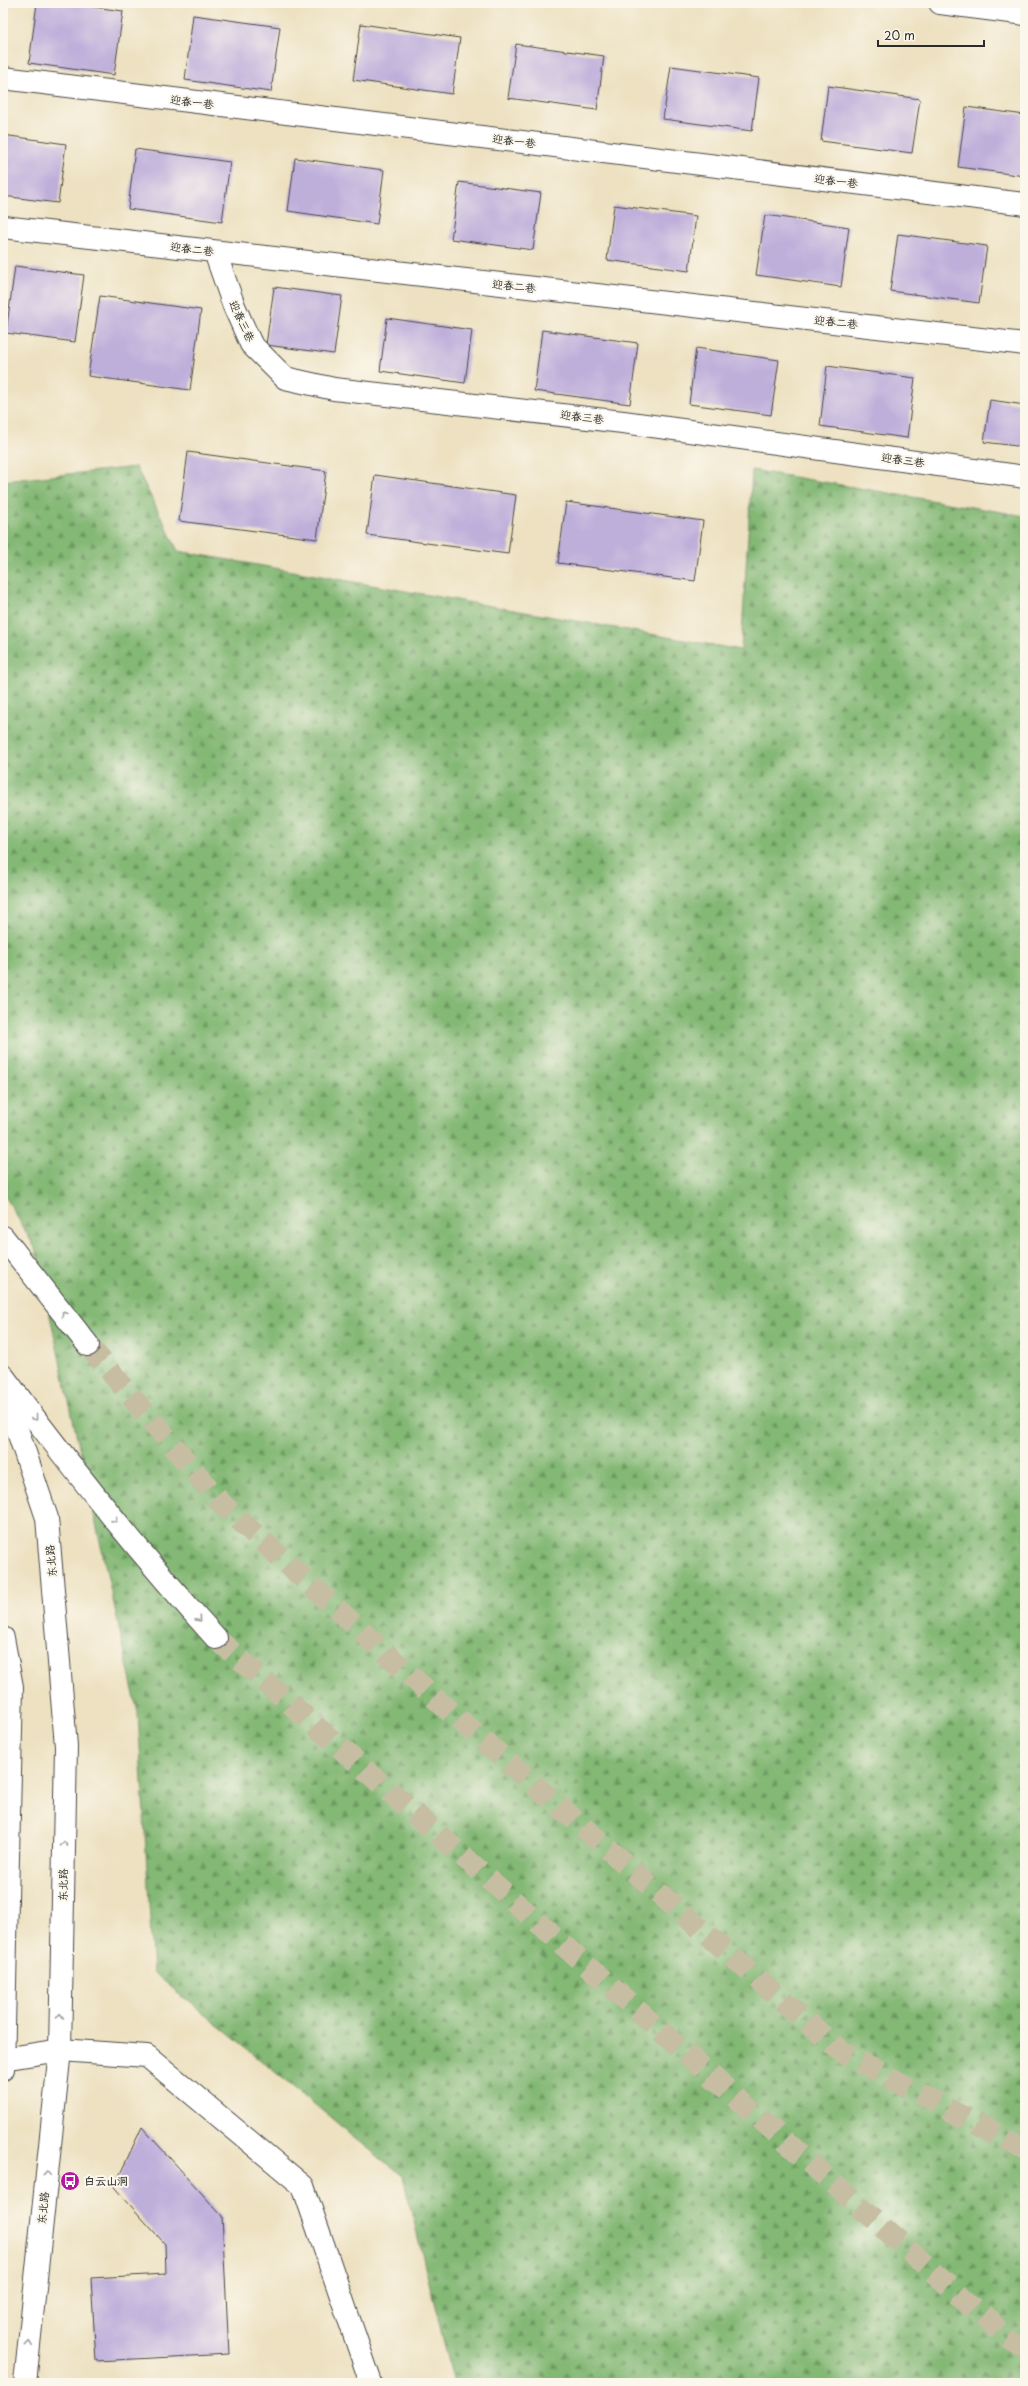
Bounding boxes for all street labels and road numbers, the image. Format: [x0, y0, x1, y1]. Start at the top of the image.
street label: 迎春一巷 [169, 90, 215, 113]
street label: 迎春一巷 [491, 129, 537, 152]
street label: 迎春一巷 [813, 169, 859, 192]
street label: 迎春二巷 [169, 237, 215, 260]
street label: 迎春二巷 [491, 275, 537, 296]
street label: 迎春三巷 [225, 297, 259, 344]
street label: 迎春二巷 [813, 311, 859, 332]
street label: 迎春三巷 [559, 405, 605, 428]
street label: 迎春三巷 [880, 448, 926, 471]
street label: 东北路 [41, 1544, 60, 1578]
street label: 东北路 [54, 1868, 71, 1902]
street label: 东北路 [32, 2191, 53, 2225]

